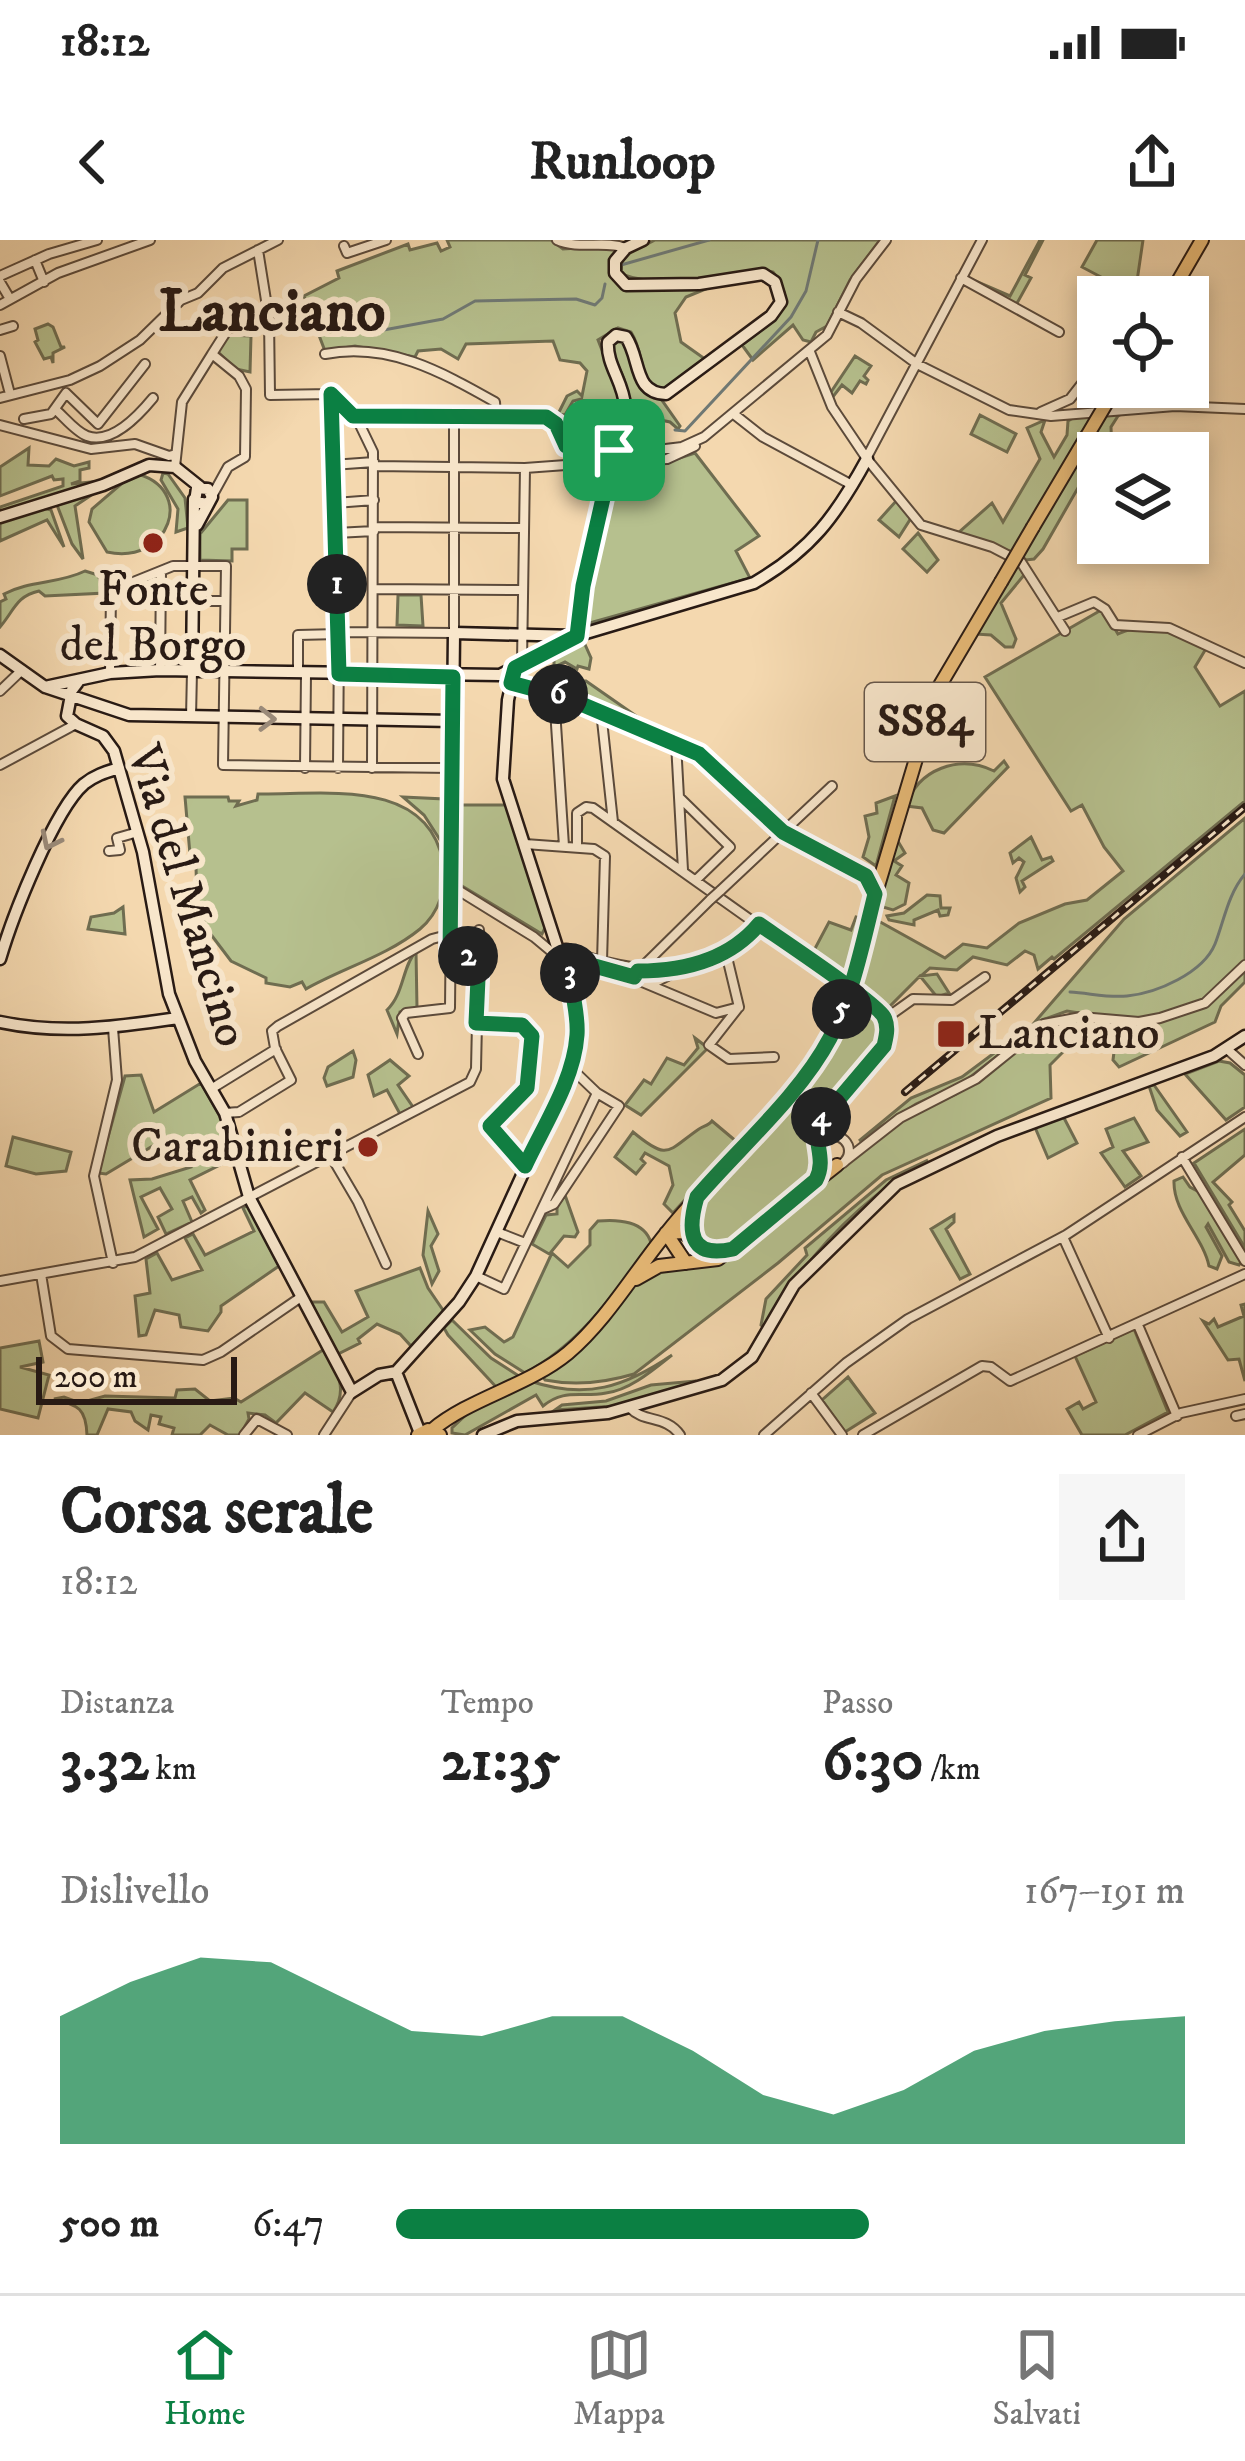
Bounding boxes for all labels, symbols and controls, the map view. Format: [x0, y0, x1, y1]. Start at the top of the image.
text: 18:12 [60, 14, 149, 70]
icon: back [60, 129, 126, 195]
text: Runloop [530, 129, 715, 196]
icon: share [1119, 129, 1185, 195]
district label: Lanciano [159, 275, 386, 350]
map controls [1077, 276, 1209, 564]
button: locate [1077, 276, 1209, 408]
pin [563, 399, 665, 501]
icon: arrive [581, 417, 647, 483]
button: layers [1077, 432, 1209, 564]
marker: Fonte del Borgo [140, 530, 166, 556]
pin: 1 [307, 554, 367, 614]
place label: Fonte del Borgo [60, 561, 246, 676]
text: 1 [331, 563, 343, 604]
pin: 6 [528, 664, 588, 724]
text: 6 [549, 673, 567, 714]
road number: SS84 [865, 683, 985, 761]
one-way arrow [258, 705, 277, 731]
street label: Via del Mancino [112, 737, 261, 1054]
one-way arrow [40, 829, 64, 850]
pin: 2 [438, 926, 498, 986]
text: 2 [460, 935, 476, 976]
pin: 3 [540, 943, 600, 1003]
text: 3 [564, 952, 576, 993]
pin: 5 [812, 979, 872, 1039]
text: 5 [834, 988, 850, 1029]
place label: Lanciano [978, 1004, 1160, 1064]
marker: Lanciano [935, 1018, 967, 1050]
pin: 4 [791, 1087, 851, 1147]
text: 4 [812, 1096, 831, 1137]
place label: Carabinieri [131, 1117, 344, 1177]
marker: Carabinieri [355, 1134, 381, 1160]
scale bar [36, 1351, 237, 1404]
text: 200 m [54, 1357, 138, 1398]
text: Corsa serale [60, 1472, 373, 1554]
button: share [1059, 1474, 1185, 1600]
text: 18:12 [60, 1558, 138, 1607]
text: Distanza [60, 1683, 174, 1724]
text: Tempo [441, 1683, 534, 1724]
text: Passo [822, 1683, 893, 1724]
text: 3.32 [60, 1724, 148, 1799]
text: 21:35 [441, 1724, 560, 1799]
text: 6:30 [822, 1724, 924, 1799]
text: km [148, 1749, 197, 1790]
text: /km [924, 1749, 981, 1790]
text: Dislivello [60, 1867, 209, 1916]
text: 167–191 m [1024, 1867, 1185, 1916]
text: 500 m [60, 2200, 159, 2249]
text: 6:47 [252, 2200, 324, 2249]
tab: Home [164, 2322, 246, 2435]
tab: Mappa [573, 2322, 665, 2435]
tab: Salvati [992, 2322, 1081, 2435]

